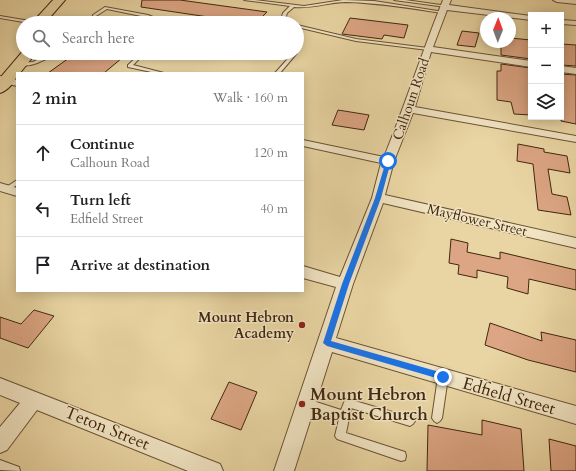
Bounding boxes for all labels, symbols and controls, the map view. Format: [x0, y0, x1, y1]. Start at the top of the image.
north arrow [480, 12, 516, 48]
map controls [528, 12, 564, 120]
button: + [528, 12, 564, 48]
search box [16, 16, 304, 60]
icon: search [30, 27, 52, 49]
text: Search here [62, 28, 135, 48]
button: − [528, 48, 564, 84]
street label: Calhoun Road [388, 55, 434, 143]
button: layers [528, 84, 564, 120]
text: 2 min [32, 87, 77, 110]
text: Walk · 160 m [213, 89, 288, 107]
text: Continue [70, 134, 135, 154]
icon: ahead [32, 142, 54, 164]
text: 120 m [254, 144, 288, 162]
route start [379, 152, 397, 170]
text: Calhoun Road [70, 154, 150, 172]
text: Turn left [70, 190, 131, 210]
icon: left [32, 198, 54, 220]
street label: Mayflower Street [425, 199, 530, 241]
text: 40 m [260, 200, 288, 218]
text: Edfield Street [70, 210, 143, 228]
icon: arrive [32, 254, 54, 276]
text: Arrive at destination [70, 255, 210, 275]
place label: Mount Hebron Academy [198, 308, 294, 343]
marker: Mount Hebron Academy [297, 320, 307, 330]
route end [434, 368, 452, 386]
street label: Edfield Street [460, 372, 559, 420]
place label: Mount Hebron Baptist Church [310, 383, 428, 426]
marker: Mount Hebron Baptist Church [297, 399, 307, 409]
street label: Teton Street [61, 401, 154, 456]

